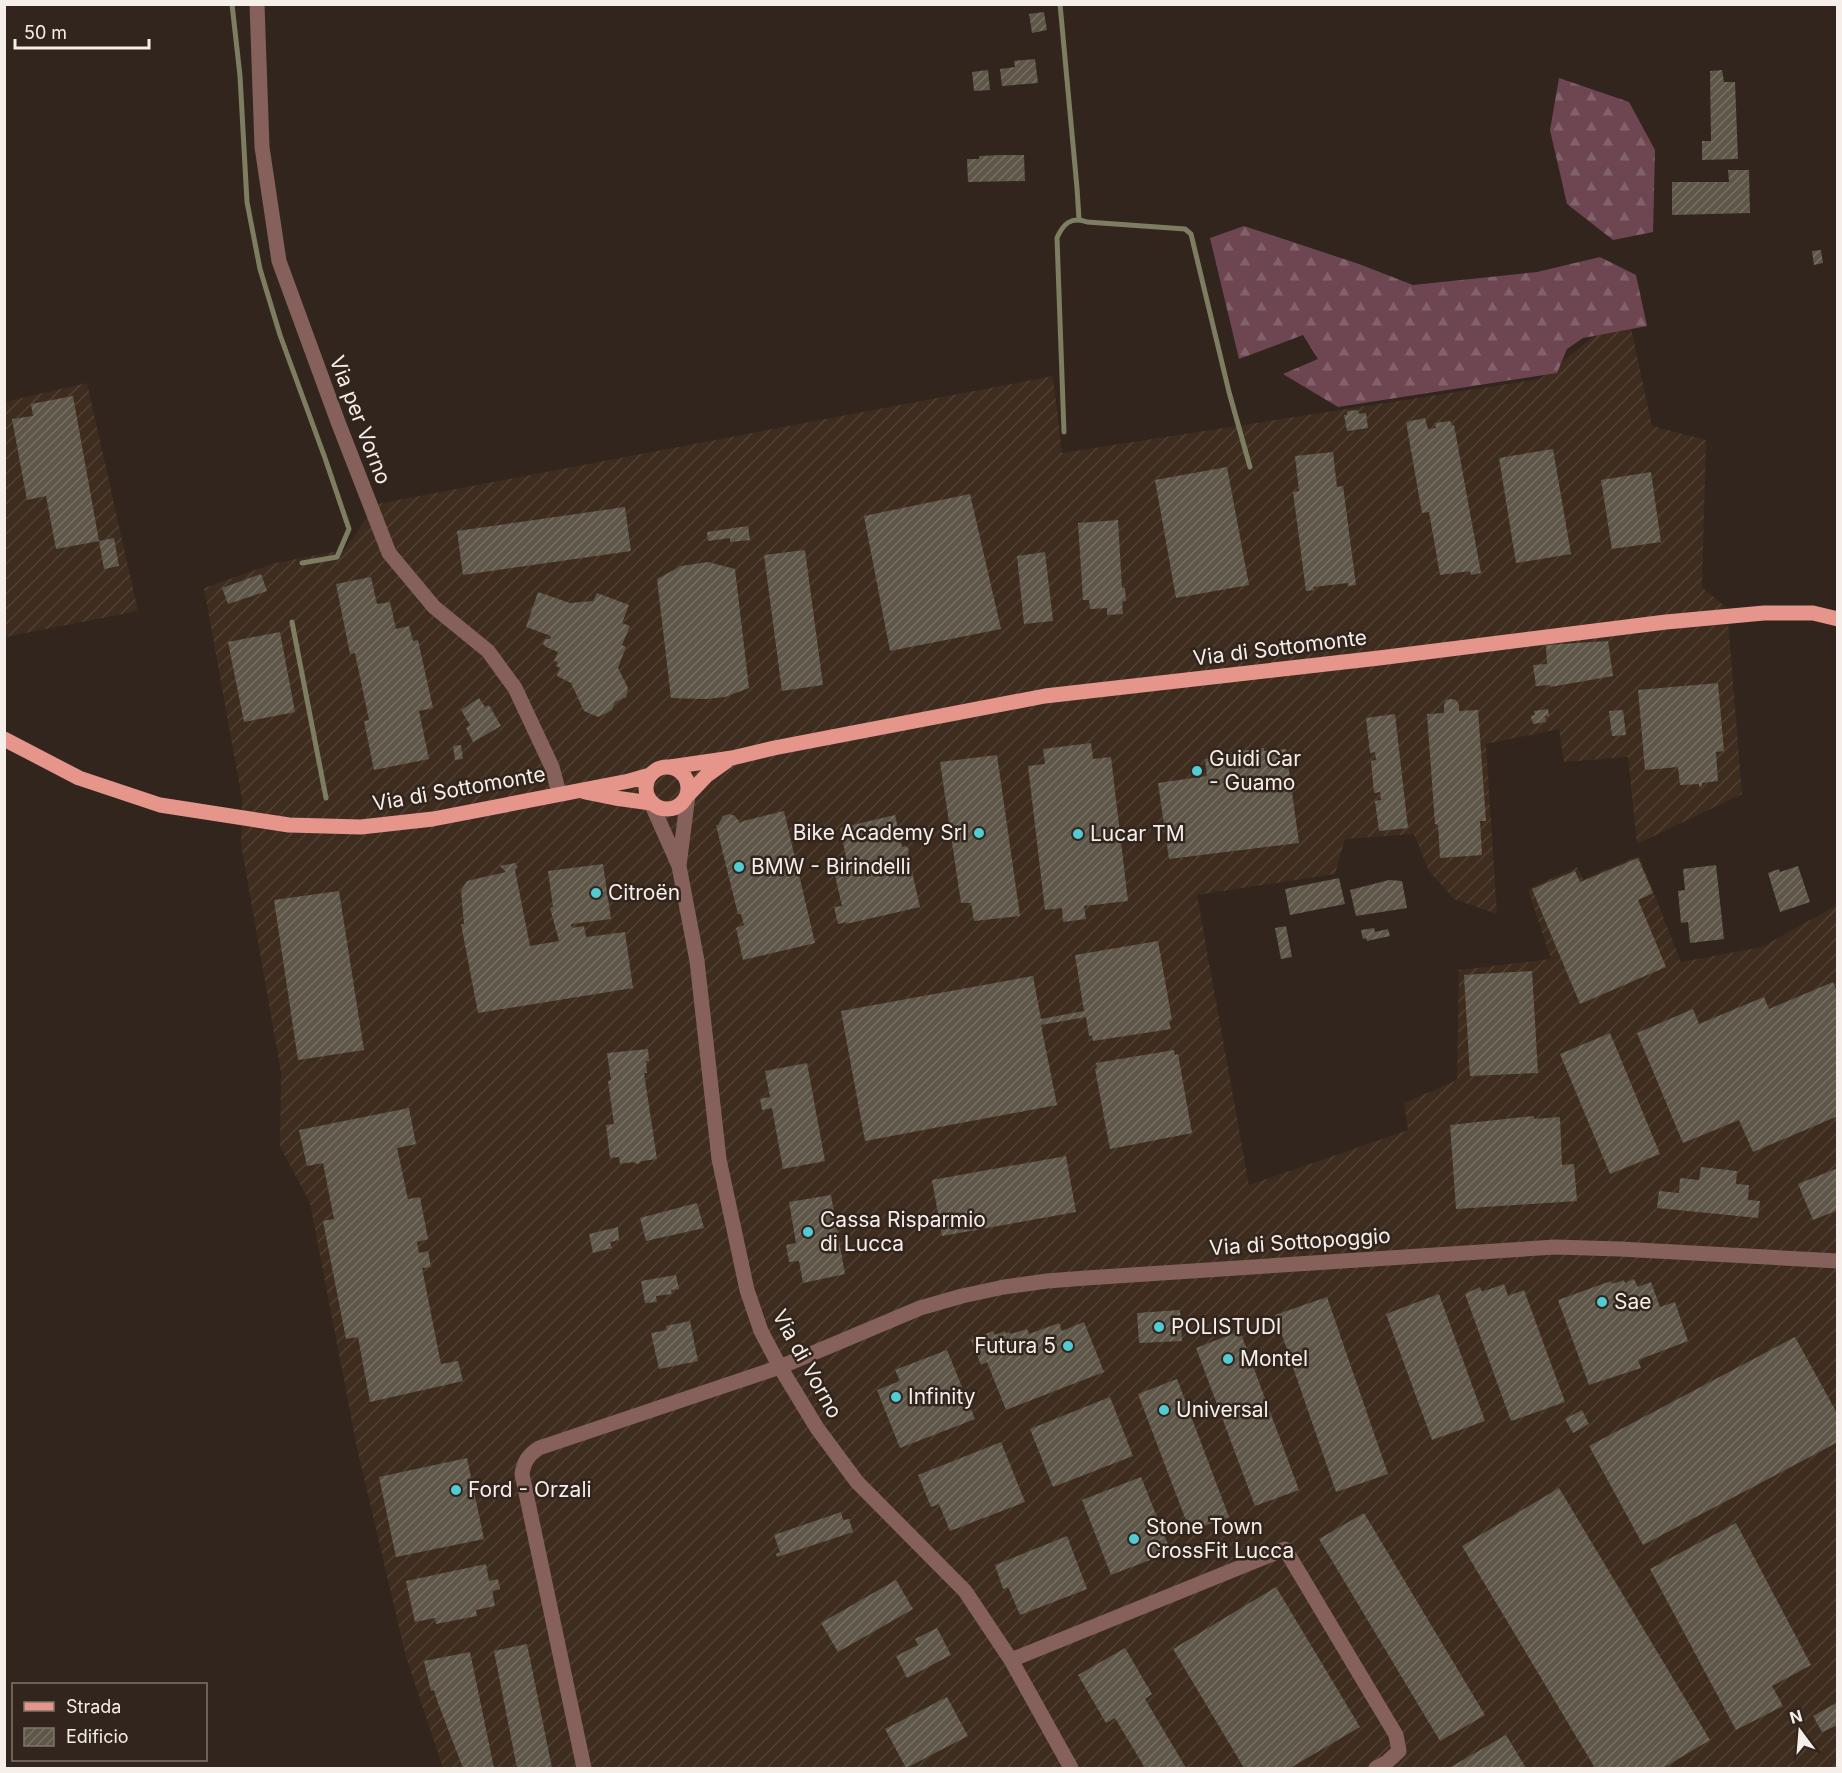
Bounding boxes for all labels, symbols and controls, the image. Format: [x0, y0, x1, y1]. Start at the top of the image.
scale bar [15, 12, 148, 50]
text: 50 m [24, 22, 67, 43]
street label: Via per Vorno [325, 352, 396, 488]
street label: Via di Sottomonte [1192, 624, 1368, 671]
place label: Guidi Car - Guamo [1209, 746, 1301, 795]
street label: Via di Sottomonte [371, 761, 547, 816]
marker: Guidi Car - Guamo [1190, 764, 1204, 778]
place label: Bike Academy Srl [793, 820, 967, 845]
place label: Lucar TM [1090, 821, 1185, 846]
marker: Bike Academy Srl [972, 826, 986, 840]
marker: Lucar TM [1071, 827, 1085, 841]
place label: BMW - Birindelli [751, 854, 911, 879]
marker: BMW - Birindelli [732, 860, 746, 874]
place label: Citroën [608, 880, 680, 905]
marker: Citroën [589, 886, 603, 900]
place label: Cassa Risparmio di Lucca [820, 1207, 986, 1256]
street label: Via di Sottopoggio [1208, 1223, 1391, 1260]
marker: Cassa Risparmio di Lucca [801, 1225, 815, 1239]
place label: Sae [1614, 1289, 1652, 1314]
marker: Sae [1595, 1295, 1609, 1309]
street label: Via di Vorno [767, 1305, 848, 1422]
place label: POLISTUDI [1171, 1314, 1281, 1339]
marker: POLISTUDI [1152, 1320, 1166, 1334]
place label: Futura 5 [974, 1333, 1056, 1358]
marker: Futura 5 [1061, 1339, 1075, 1353]
place label: Montel [1240, 1346, 1308, 1371]
marker: Montel [1221, 1352, 1235, 1366]
place label: Infinity [908, 1384, 976, 1409]
marker: Infinity [889, 1390, 903, 1404]
place label: Universal [1176, 1397, 1269, 1422]
marker: Universal [1157, 1403, 1171, 1417]
place label: Ford - Orzali [468, 1477, 592, 1502]
marker: Ford - Orzali [449, 1483, 463, 1497]
place label: Stone Town CrossFit Lucca [1146, 1514, 1294, 1563]
marker: Stone Town CrossFit Lucca [1127, 1532, 1141, 1546]
legend [12, 1683, 207, 1761]
text: Strada [66, 1696, 121, 1717]
north arrow [1770, 1701, 1830, 1761]
text: N [1787, 1705, 1804, 1728]
text: Edificio [66, 1726, 129, 1747]

